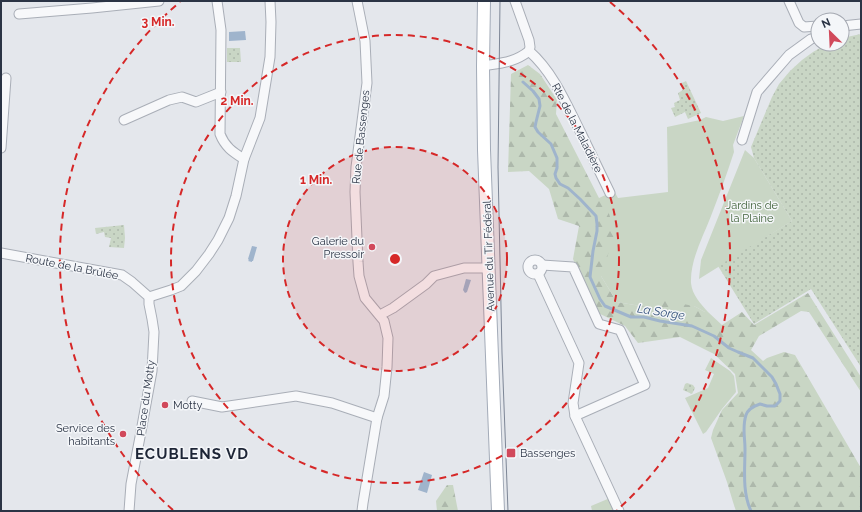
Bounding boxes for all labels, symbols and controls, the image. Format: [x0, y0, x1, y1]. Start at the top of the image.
north arrow [810, 12, 850, 52]
text: 3 Min. [142, 15, 175, 29]
text: N [820, 16, 833, 31]
street label: Rte de la Maladière [549, 81, 605, 175]
street label: Rue de Bassenges [350, 89, 372, 185]
text: 2 Min. [220, 94, 254, 108]
text: 1 Min. [300, 173, 332, 187]
park label: Jardins de la Plaine [726, 199, 779, 225]
street label: Avenue du Tir Fédéral [481, 200, 497, 312]
place label: Galerie du Pressoir [312, 235, 364, 261]
marker: Galerie du Pressoir [367, 242, 377, 252]
street label: Route de la Brûlée [24, 252, 120, 282]
centre of rings [388, 252, 402, 266]
water label: La Sorge [636, 301, 686, 323]
street label: Place du Motty [134, 359, 158, 437]
place label: Motty [173, 399, 202, 412]
marker: Motty [160, 400, 170, 410]
place label: Service des habitants [56, 422, 115, 448]
marker: Service des habitants [118, 429, 128, 439]
district label: ECUBLENS VD [135, 445, 249, 463]
marker: Bassenges [505, 447, 517, 459]
place label: Bassenges [520, 447, 575, 460]

